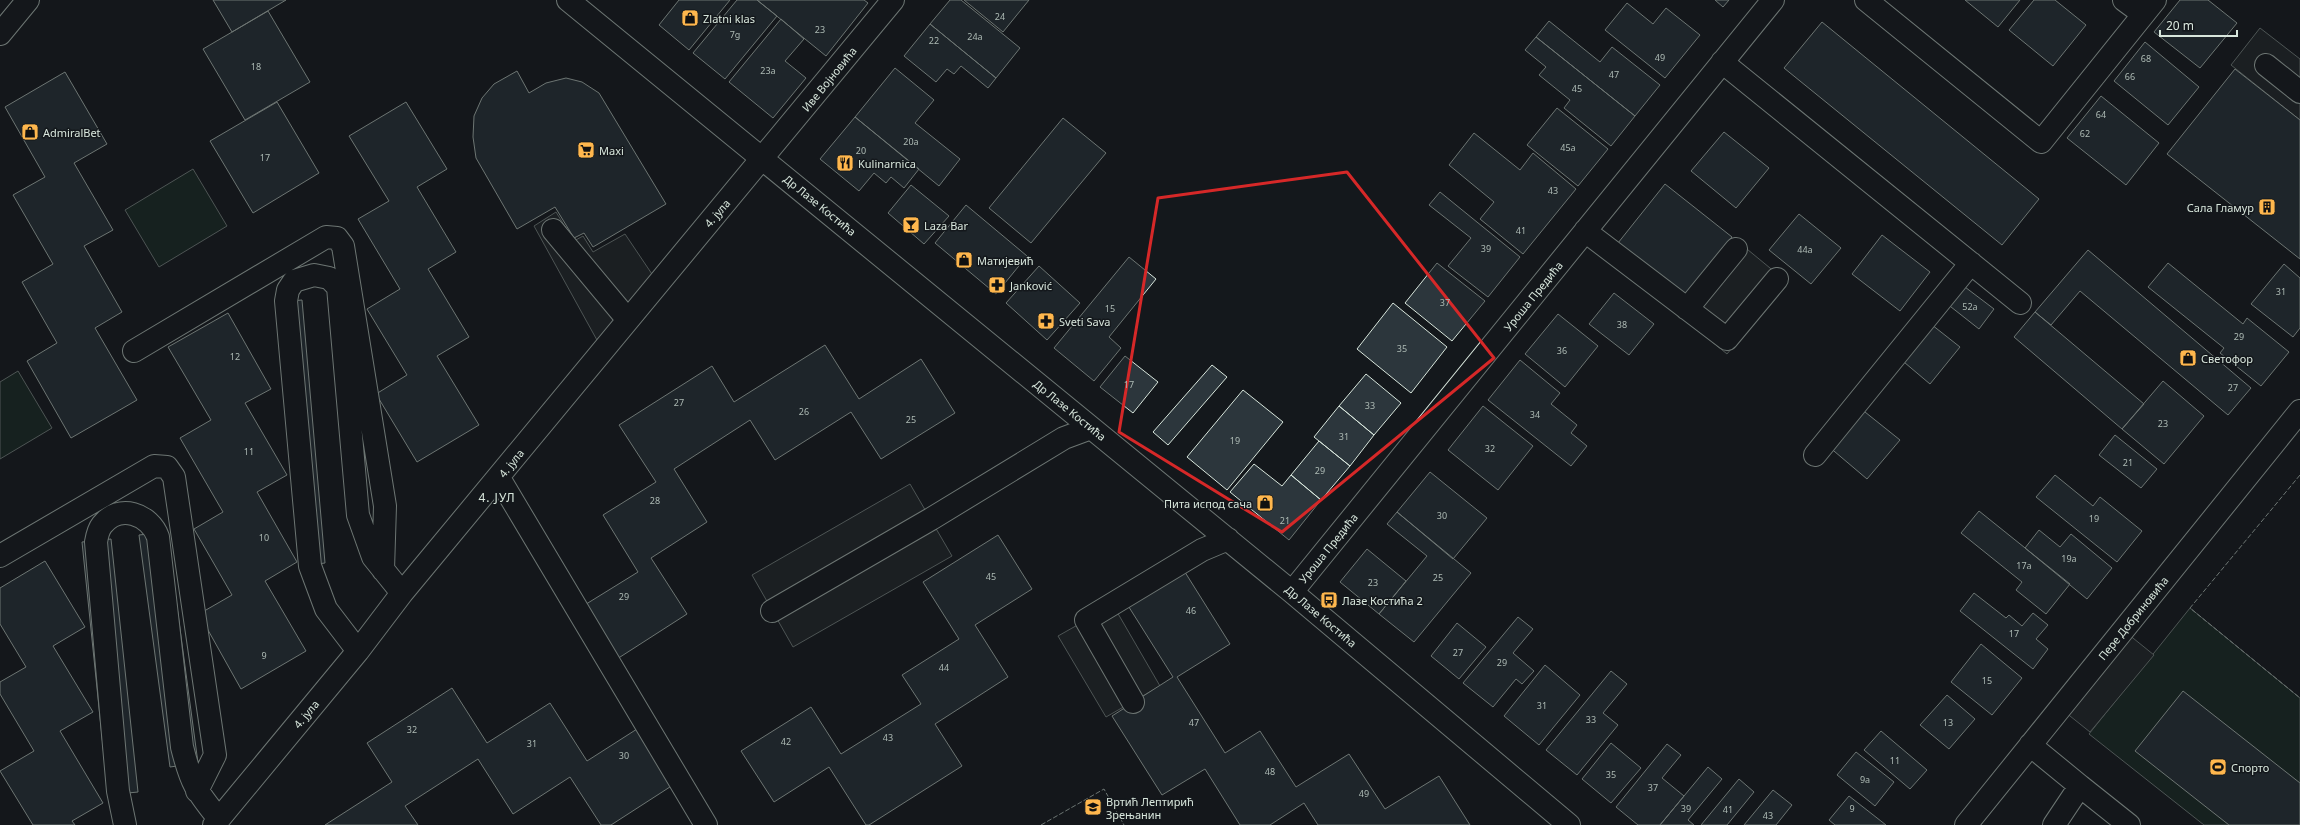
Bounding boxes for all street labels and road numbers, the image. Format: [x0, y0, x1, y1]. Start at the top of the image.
street label: Иве Војновића [798, 44, 860, 114]
street label: Др Лазе Костића [781, 171, 859, 239]
street label: 4. јула [701, 196, 733, 230]
street label: Уроша Предића [1500, 258, 1566, 334]
street label: Др Лазе Костића [1031, 376, 1109, 444]
street label: 4. јула [495, 446, 527, 480]
street label: Уроша Предића [1295, 510, 1361, 586]
street label: Пере Добриновића [2095, 573, 2171, 663]
street label: Др Лазе Костића [1282, 582, 1360, 650]
street label: 4. јула [290, 697, 322, 731]

